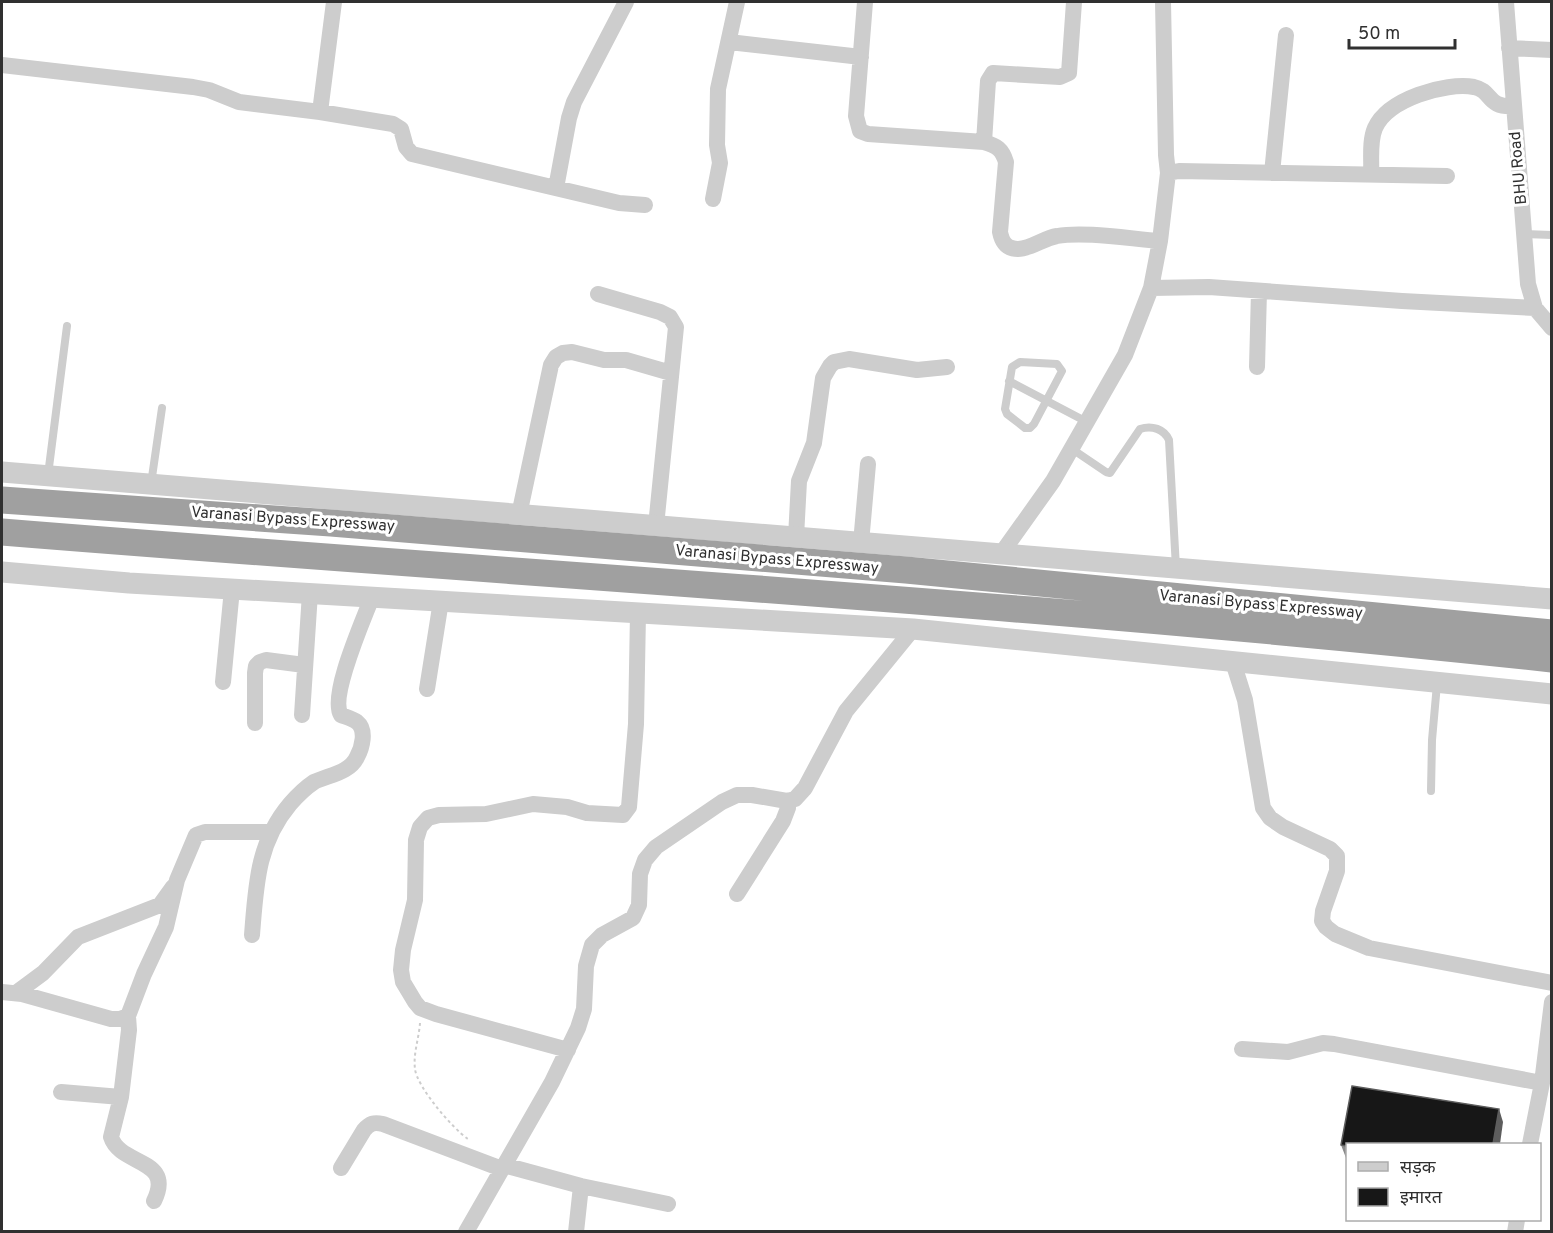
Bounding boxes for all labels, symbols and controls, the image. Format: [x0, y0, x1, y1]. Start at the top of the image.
scale bar [1349, 12, 1456, 50]
text: 50 m [1358, 23, 1400, 46]
street label: BHU Road [1506, 131, 1532, 205]
street label: Varanasi Bypass Expressway [190, 503, 396, 537]
street label: Varanasi Bypass Expressway [674, 541, 880, 579]
street label: Varanasi Bypass Expressway [1158, 586, 1364, 624]
legend [1346, 1143, 1541, 1221]
text: सड़क [1400, 1157, 1437, 1180]
text: इमारत [1400, 1187, 1443, 1210]

